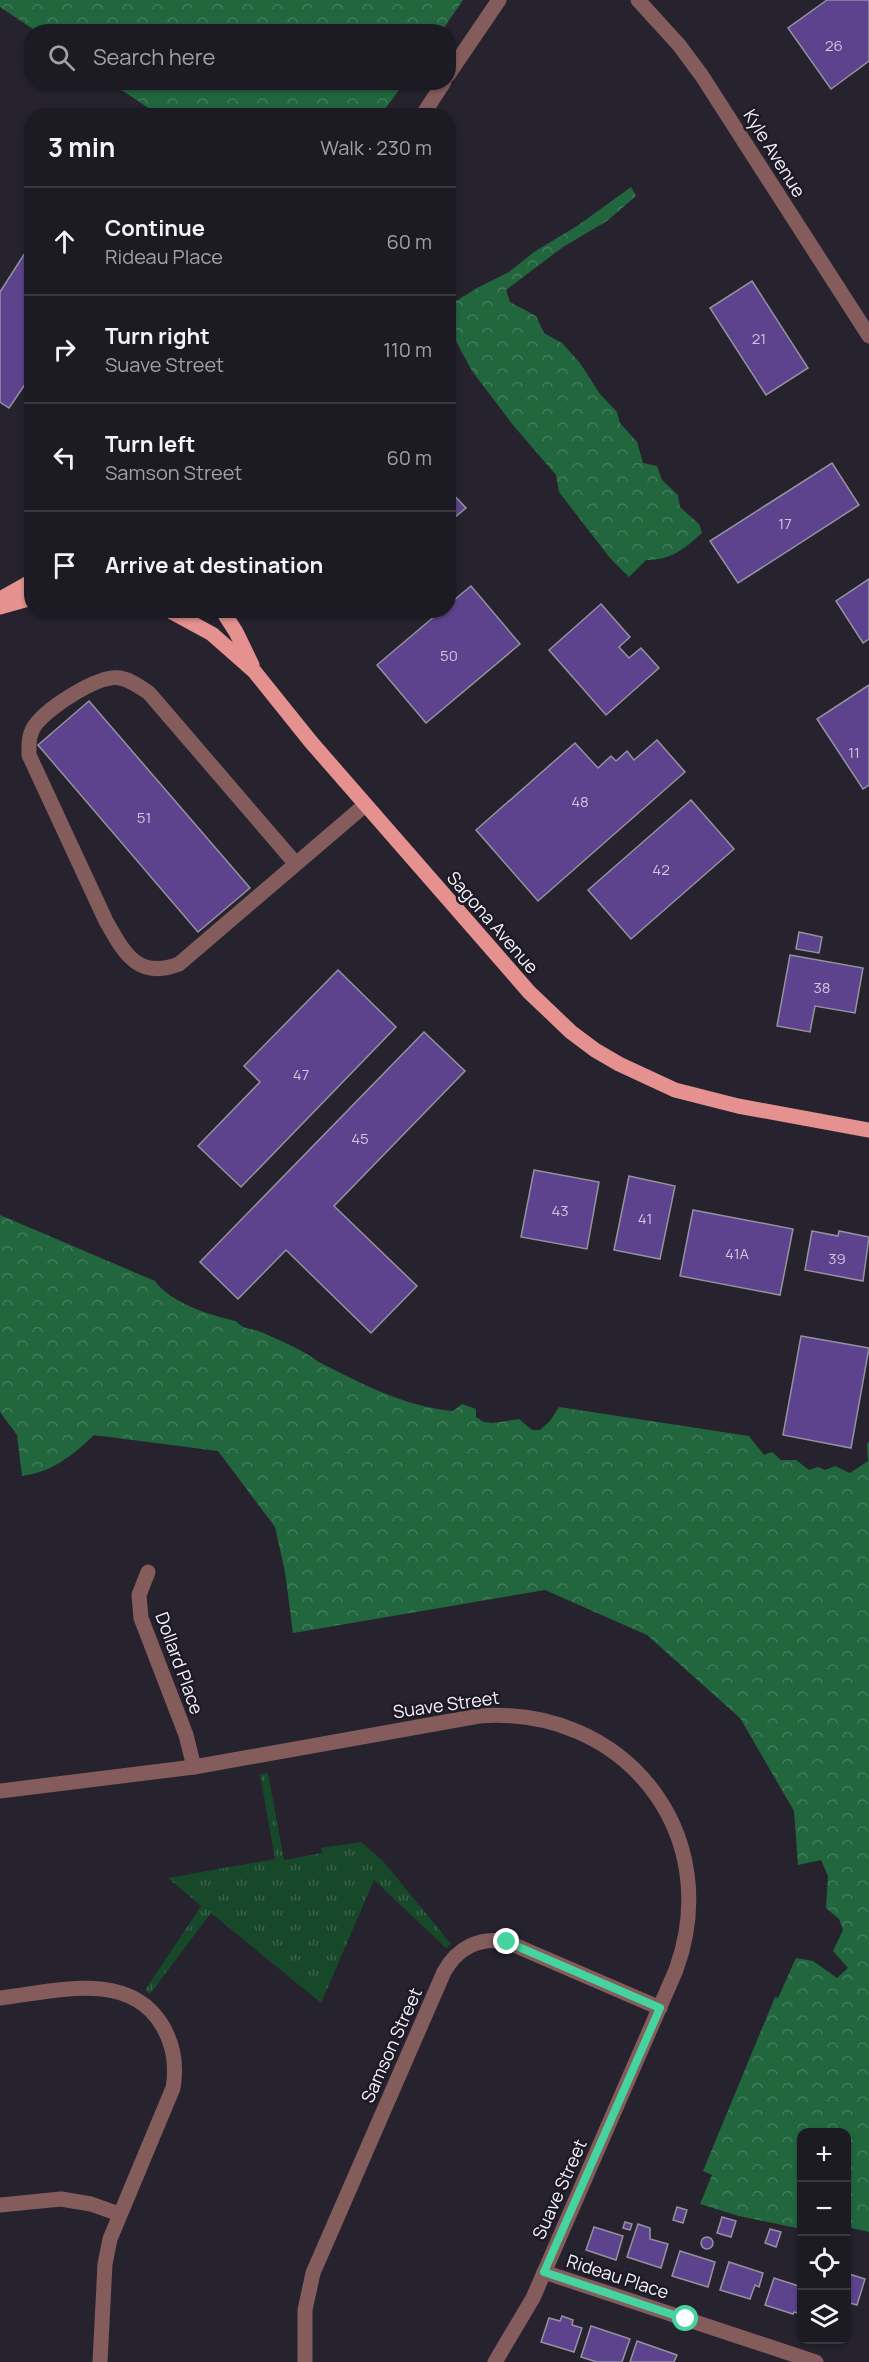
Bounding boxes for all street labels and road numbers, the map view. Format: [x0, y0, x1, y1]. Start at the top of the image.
street label: Kyle Avenue [739, 105, 811, 201]
street label: Sagona Avenue [442, 866, 544, 978]
street label: Dollard Place [150, 1609, 210, 1717]
street label: Suave Street [391, 1685, 501, 1723]
street label: Samson Street [355, 1984, 427, 2106]
street label: Suave Street [526, 2135, 592, 2243]
street label: Rideau Place [564, 2248, 672, 2304]

